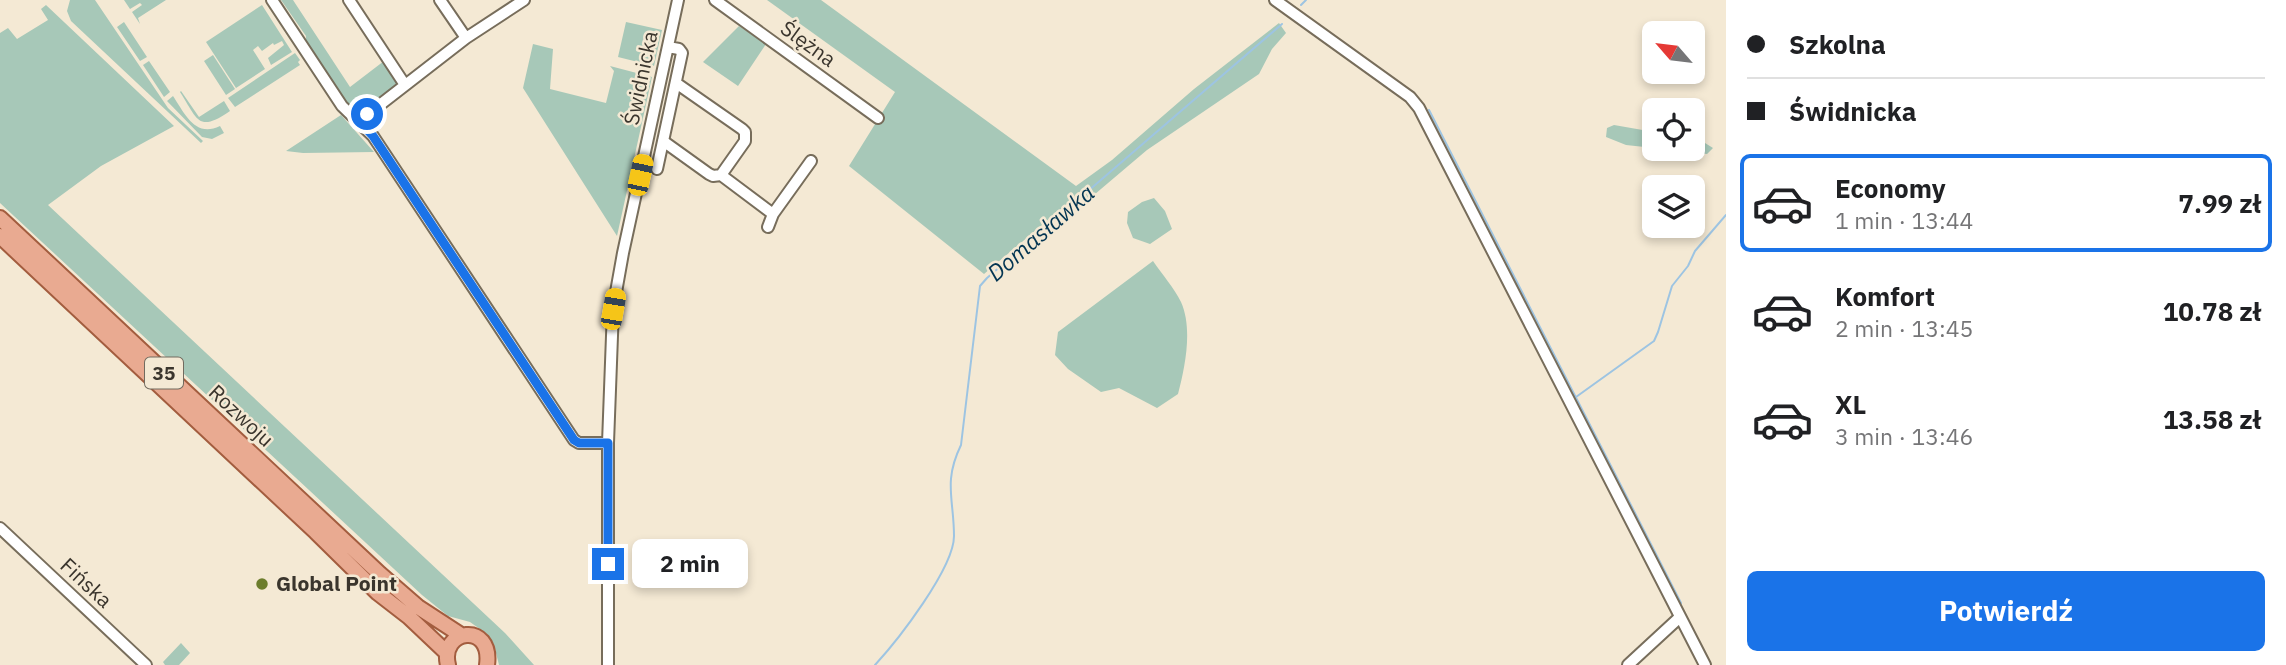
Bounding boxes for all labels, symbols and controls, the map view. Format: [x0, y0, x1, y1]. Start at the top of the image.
street label: Ślężna [775, 14, 842, 73]
north arrow [1642, 21, 1704, 84]
map controls [1642, 21, 1705, 238]
text: Szkolna [1789, 27, 1886, 61]
street label: Świdnicka [616, 28, 664, 128]
text: Świdnicka [1789, 94, 1917, 128]
route start [351, 98, 383, 130]
button: locate [1642, 98, 1705, 161]
car [626, 152, 655, 198]
text: Economy [1835, 171, 1946, 205]
icon: car [1751, 172, 1814, 235]
button: layers [1642, 175, 1705, 238]
water label: Domasławka [980, 177, 1100, 287]
text: 7.99 zł [2178, 186, 2261, 220]
text: 1 min · 13:44 [1835, 205, 1973, 235]
text: Komfort [1835, 279, 1935, 313]
icon: car [1751, 280, 1814, 343]
car [600, 286, 627, 332]
text: 10.78 zł [2163, 294, 2261, 328]
text: 2 min · 13:45 [1835, 313, 1973, 343]
road number: 35 [145, 358, 183, 388]
street label: Rozwoju [203, 378, 280, 453]
text: XL [1835, 387, 1866, 421]
icon: car [1751, 388, 1814, 451]
text: 13.58 zł [2163, 402, 2261, 436]
text: 3 min · 13:46 [1835, 421, 1973, 451]
callout: 2 min [632, 540, 748, 588]
route end [592, 548, 624, 580]
text: 2 min [660, 548, 720, 578]
street label: Fińska [55, 551, 119, 613]
place label: Global Point [276, 569, 397, 597]
button: Potwierdź [1747, 571, 2265, 651]
marker: Global Point [254, 576, 270, 592]

